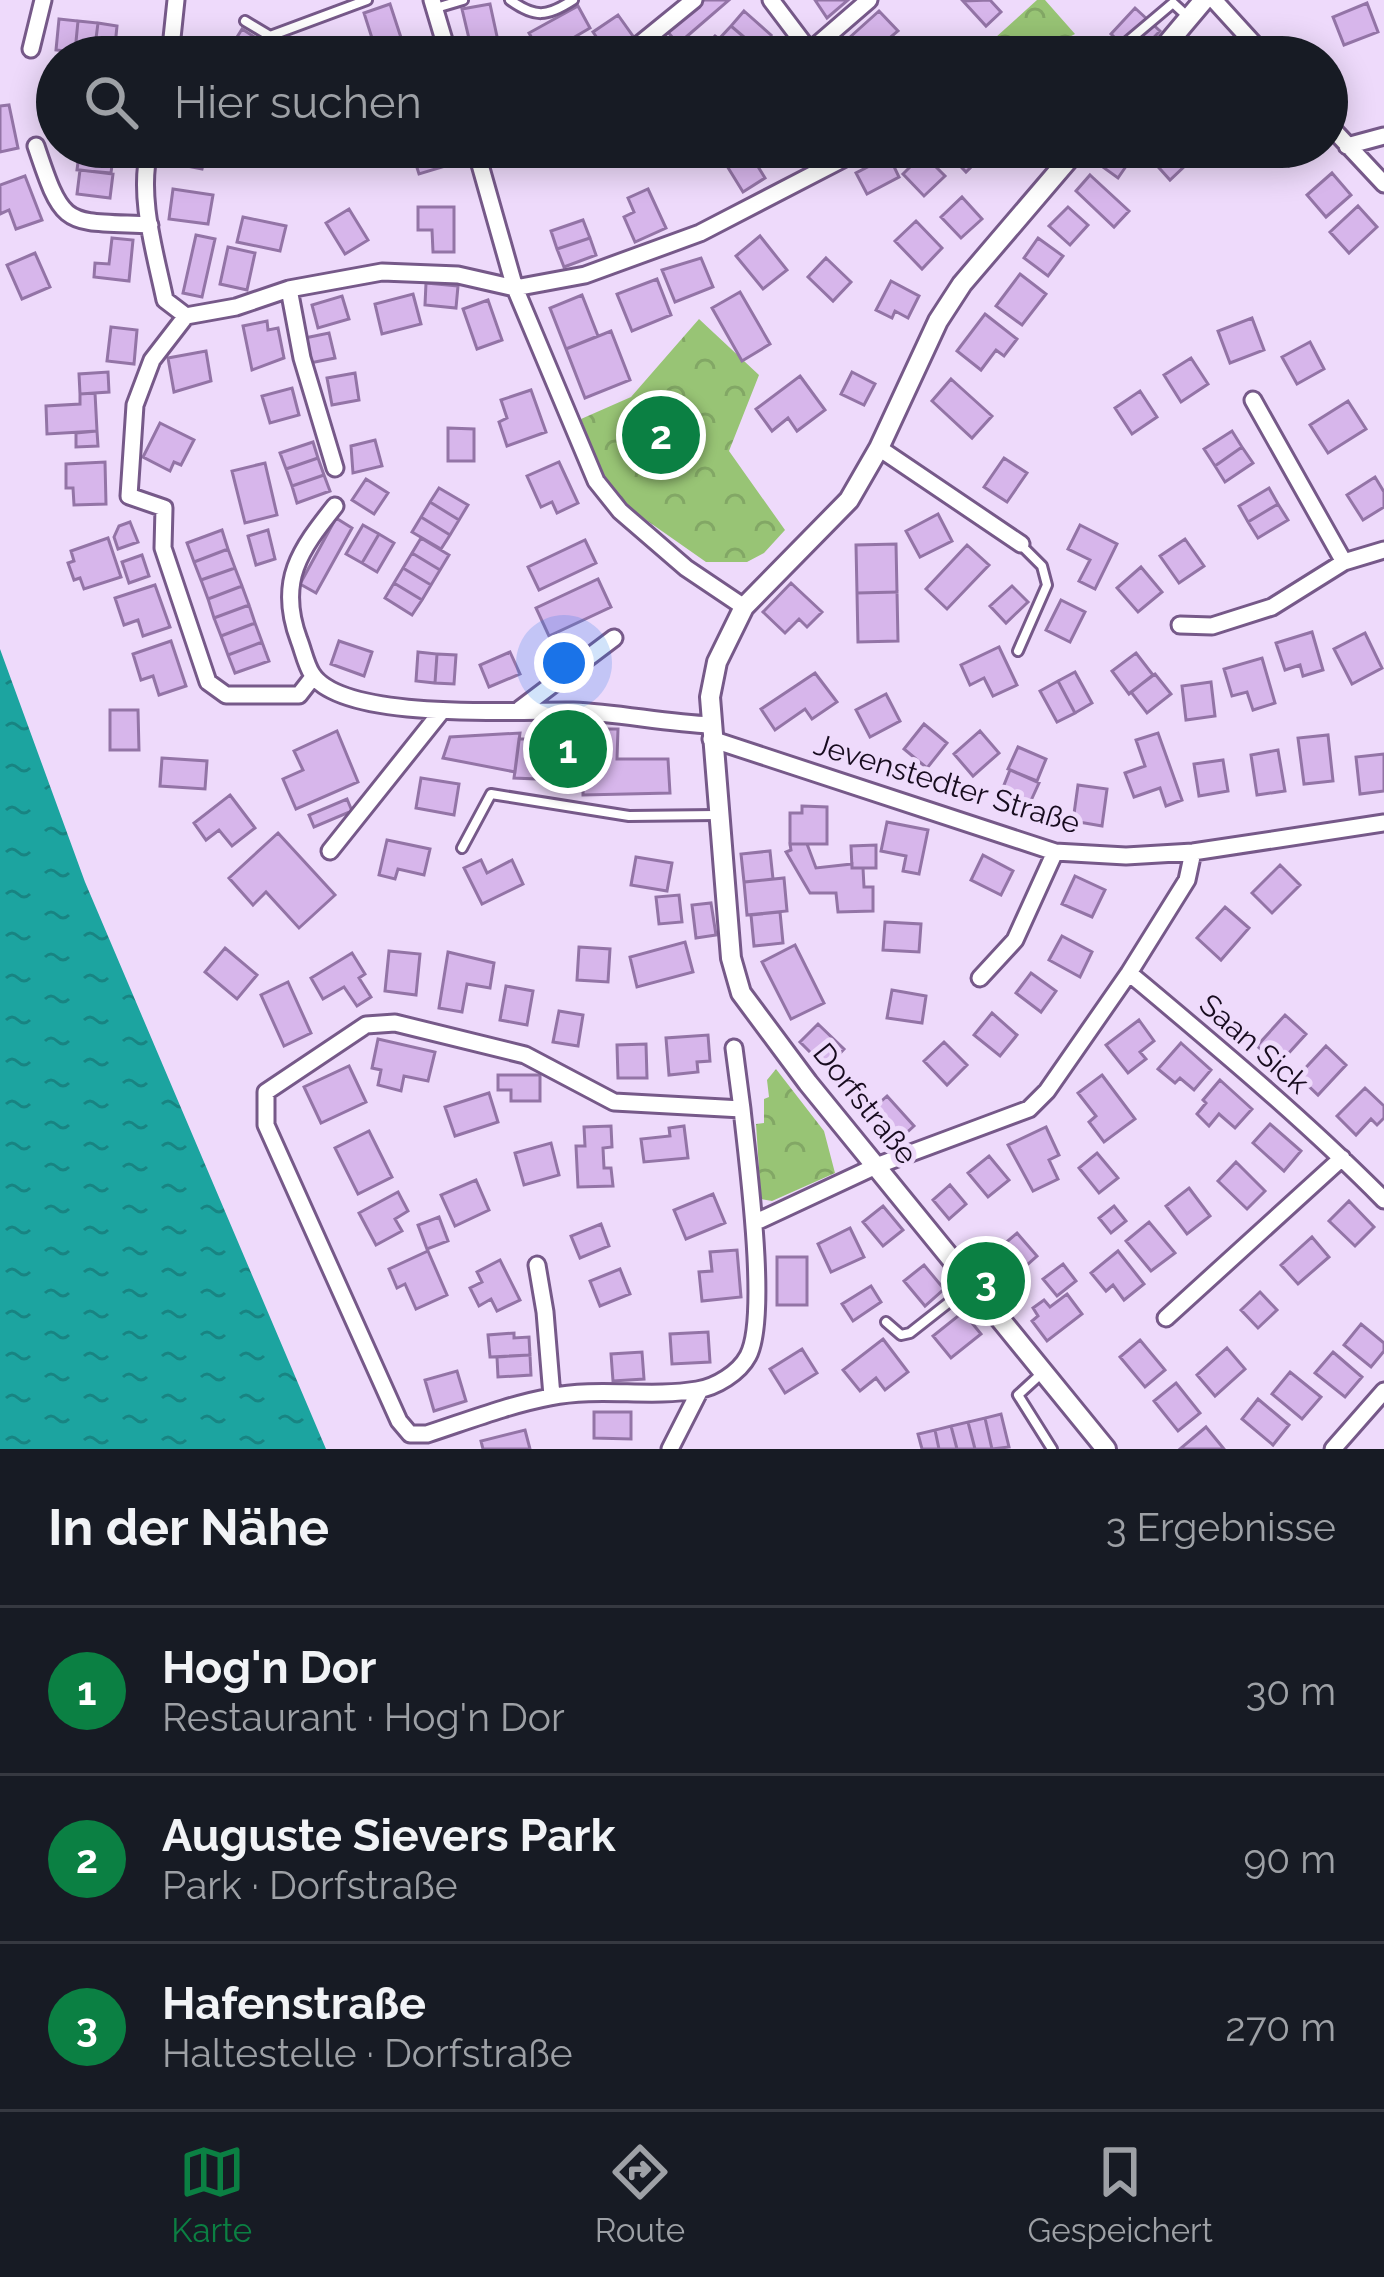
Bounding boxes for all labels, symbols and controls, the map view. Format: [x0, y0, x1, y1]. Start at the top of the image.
search box [36, 36, 1348, 168]
icon: search [78, 69, 144, 135]
text: Hier suchen [174, 76, 422, 129]
pin: 2 [622, 390, 700, 480]
your location [534, 633, 594, 693]
pin: 1 [529, 704, 607, 794]
street label: Jevenstedter Straße [810, 726, 1084, 841]
street label: Saan Sick [1193, 987, 1316, 1101]
street label: Dorfstraße [806, 1036, 925, 1171]
pin: 3 [947, 1236, 1025, 1326]
text: In der Nähe [48, 1497, 329, 1557]
text: 3 Ergebnisse [1106, 1504, 1336, 1550]
text: Hog'n Dor [162, 1641, 376, 1694]
text: 1 [77, 1668, 97, 1714]
text: 30 m [1246, 1668, 1336, 1714]
text: Restaurant · Hog'n Dor [162, 1694, 565, 1740]
text: Auguste Sievers Park [162, 1809, 616, 1862]
text: 2 [76, 1836, 98, 1882]
text: 90 m [1243, 1836, 1336, 1882]
text: Park · Dorfstraße [162, 1862, 458, 1908]
text: Hafenstraße [162, 1977, 426, 2030]
text: 3 [76, 2004, 98, 2050]
text: 270 m [1225, 2004, 1336, 2050]
text: Haltestelle · Dorfstraße [162, 2030, 573, 2076]
tab: Karte [171, 2139, 252, 2250]
tab: Route [595, 2139, 685, 2250]
tab: Gespeichert [1028, 2139, 1213, 2250]

